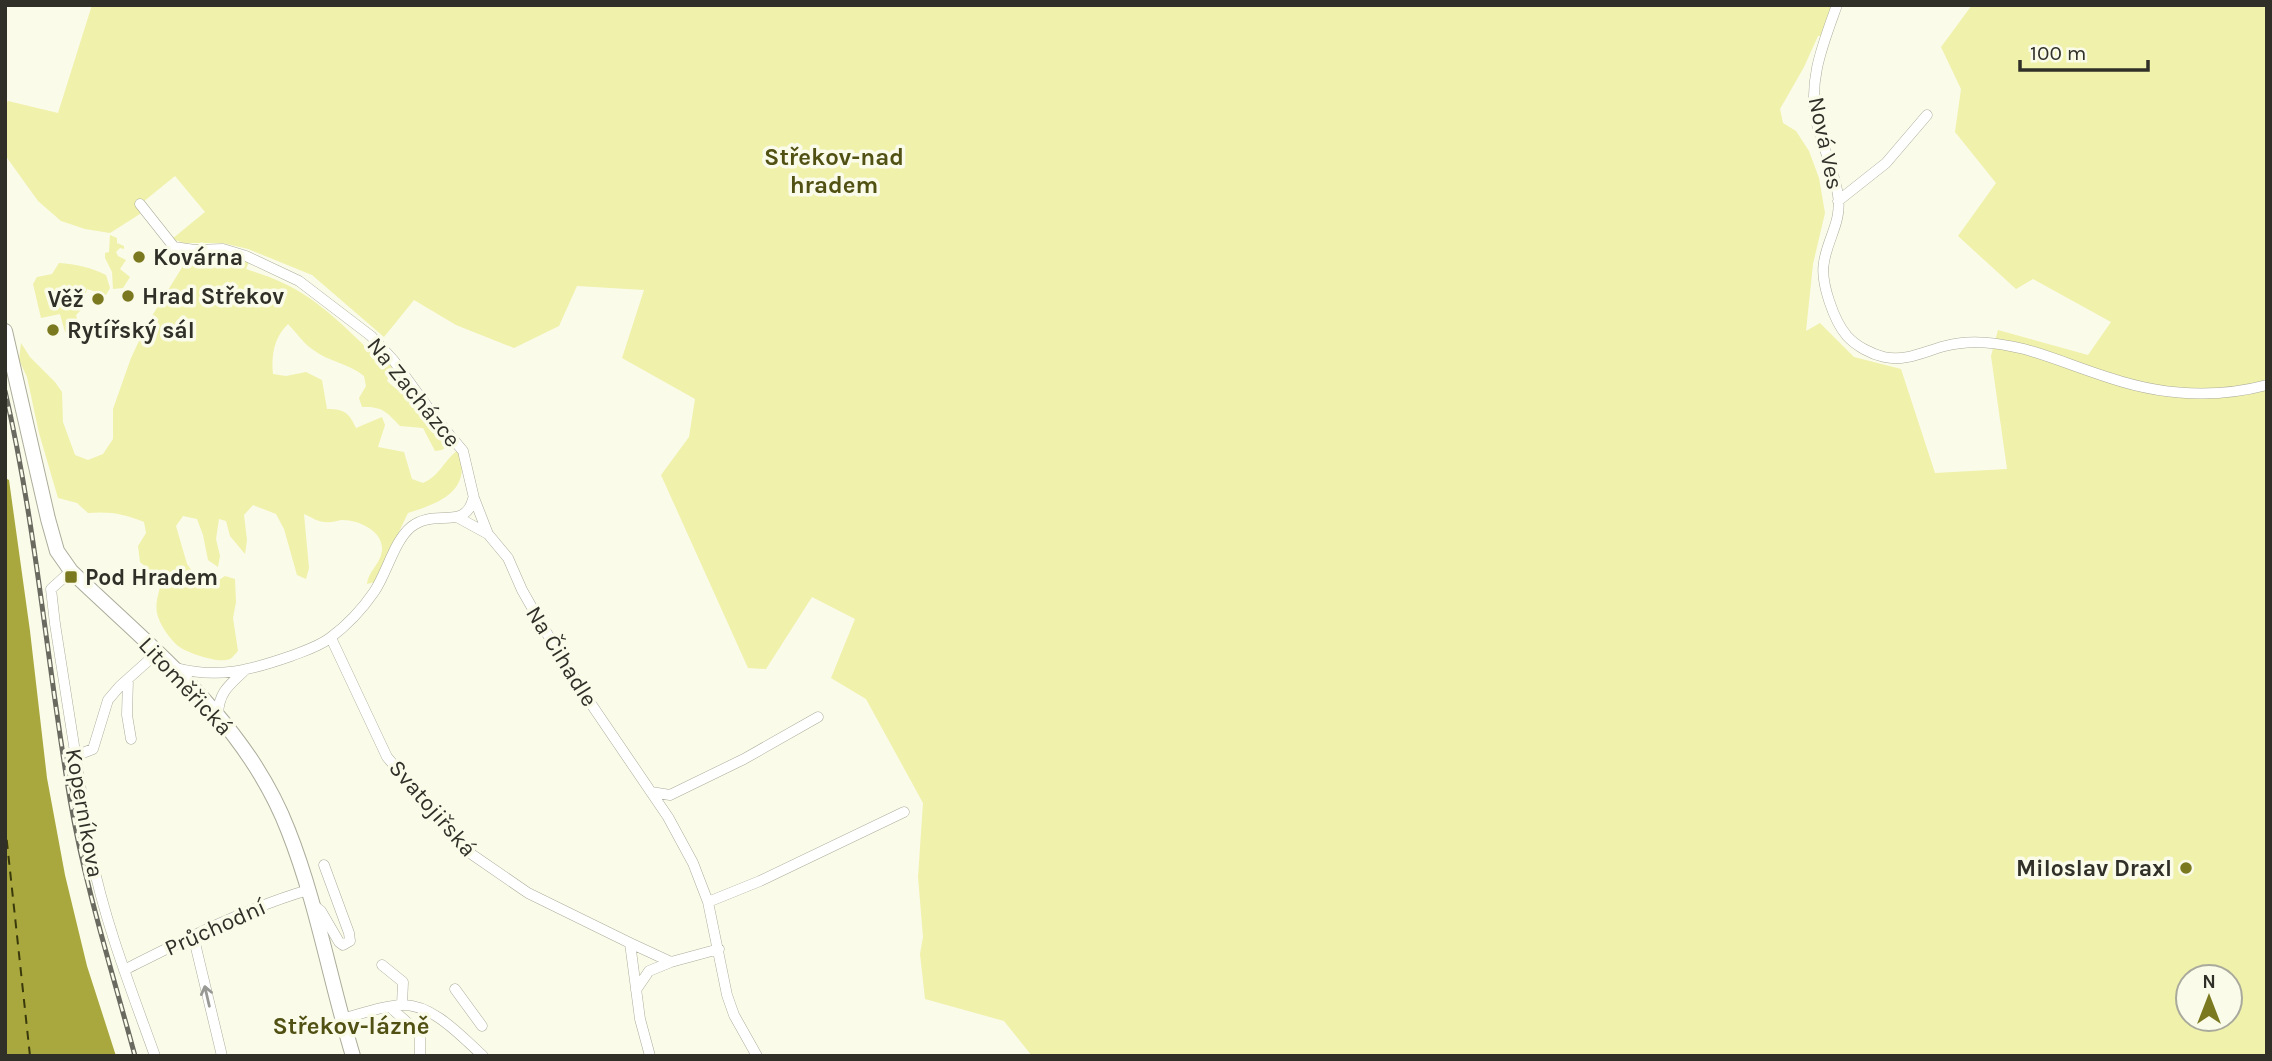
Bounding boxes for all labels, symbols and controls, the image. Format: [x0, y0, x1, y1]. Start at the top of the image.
scale bar [2020, 28, 2148, 72]
text: 100 m [2030, 41, 2087, 65]
street label: Nová Ves [1803, 94, 1848, 192]
district label: Střekov-nad hradem [764, 143, 904, 199]
place label: Kovárna [153, 244, 243, 271]
marker: Kovárna [131, 249, 147, 265]
place label: Hrad Střekov [142, 283, 284, 310]
place label: Věž [47, 286, 84, 313]
marker: Hrad Střekov [120, 288, 136, 304]
marker: Věž [90, 291, 106, 307]
place label: Rytířský sál [67, 317, 195, 344]
marker: Rytířský sál [45, 322, 61, 338]
street label: Na Zacházce [361, 332, 466, 453]
place label: Pod Hradem [85, 564, 218, 591]
marker: Pod Hradem [63, 569, 79, 585]
street label: Na Čihadle [520, 601, 603, 711]
street label: Litoměřická [133, 631, 238, 741]
street label: Koperníkova [60, 746, 109, 880]
street label: Svatojiřská [383, 754, 482, 862]
place label: Miloslav Draxl [2016, 855, 2172, 882]
marker: Miloslav Draxl [2178, 860, 2194, 876]
street label: Průchodní [161, 893, 270, 962]
north arrow [2174, 963, 2244, 1033]
text: N [2202, 971, 2216, 993]
one-way arrow [200, 985, 213, 1008]
district label: Střekov-lázně [272, 1012, 430, 1040]

